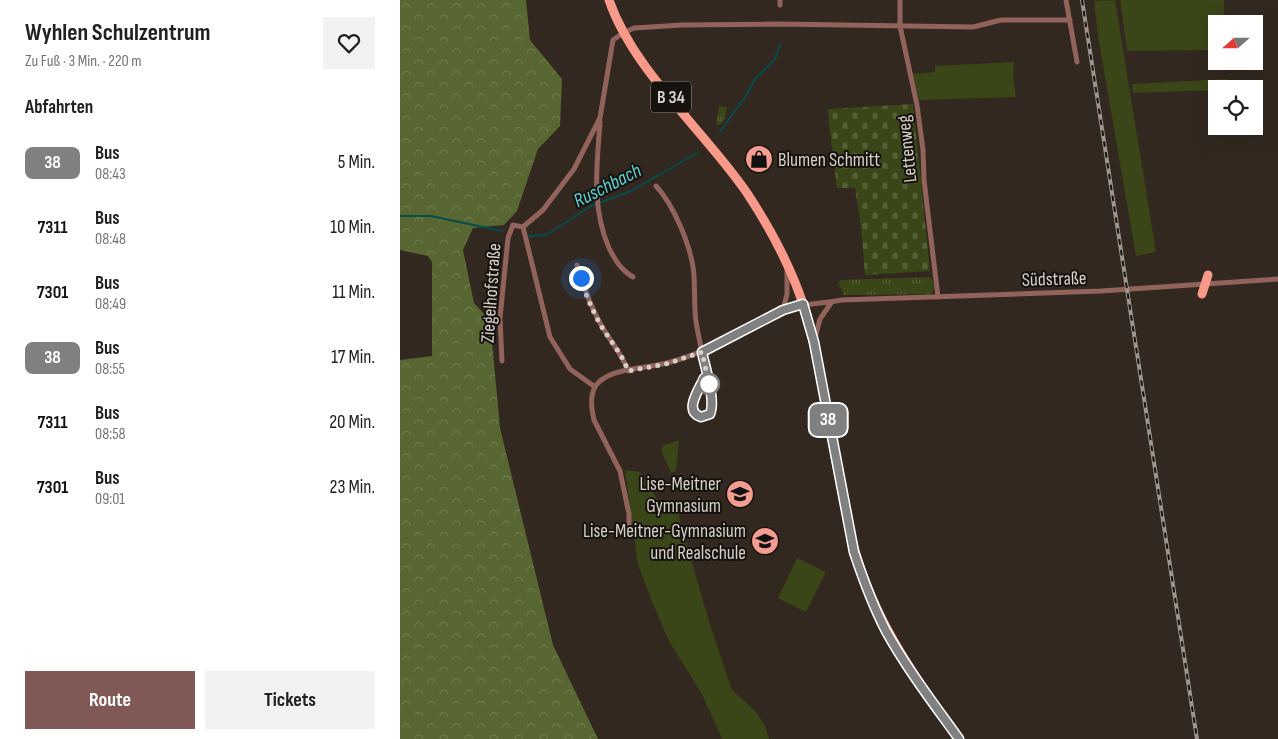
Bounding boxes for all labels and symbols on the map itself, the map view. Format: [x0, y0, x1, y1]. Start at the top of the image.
north arrow [1208, 15, 1262, 70]
road number: B 34 [651, 81, 691, 112]
street label: Lettenweg [892, 114, 922, 184]
shop icon: Blumen Schmitt [744, 144, 774, 174]
place label: Blumen Schmitt [778, 149, 880, 172]
water label: Ruschbach [570, 159, 645, 213]
street label: Ziegelhofstraße [477, 242, 506, 344]
your location [569, 266, 594, 291]
street label: Südstraße [1021, 267, 1087, 292]
unlabelled marker [698, 373, 720, 395]
line badge: 38 [806, 404, 850, 436]
place label: Lise-Meitner Gymnasium [640, 473, 722, 518]
school or university icon: Lise-Meitner Gymnasium [725, 479, 755, 509]
place label: Lise-Meitner-Gymnasium und Realschule [583, 520, 746, 565]
school or university icon: Lise-Meitner-Gymnasium und Realschule [750, 526, 780, 556]

